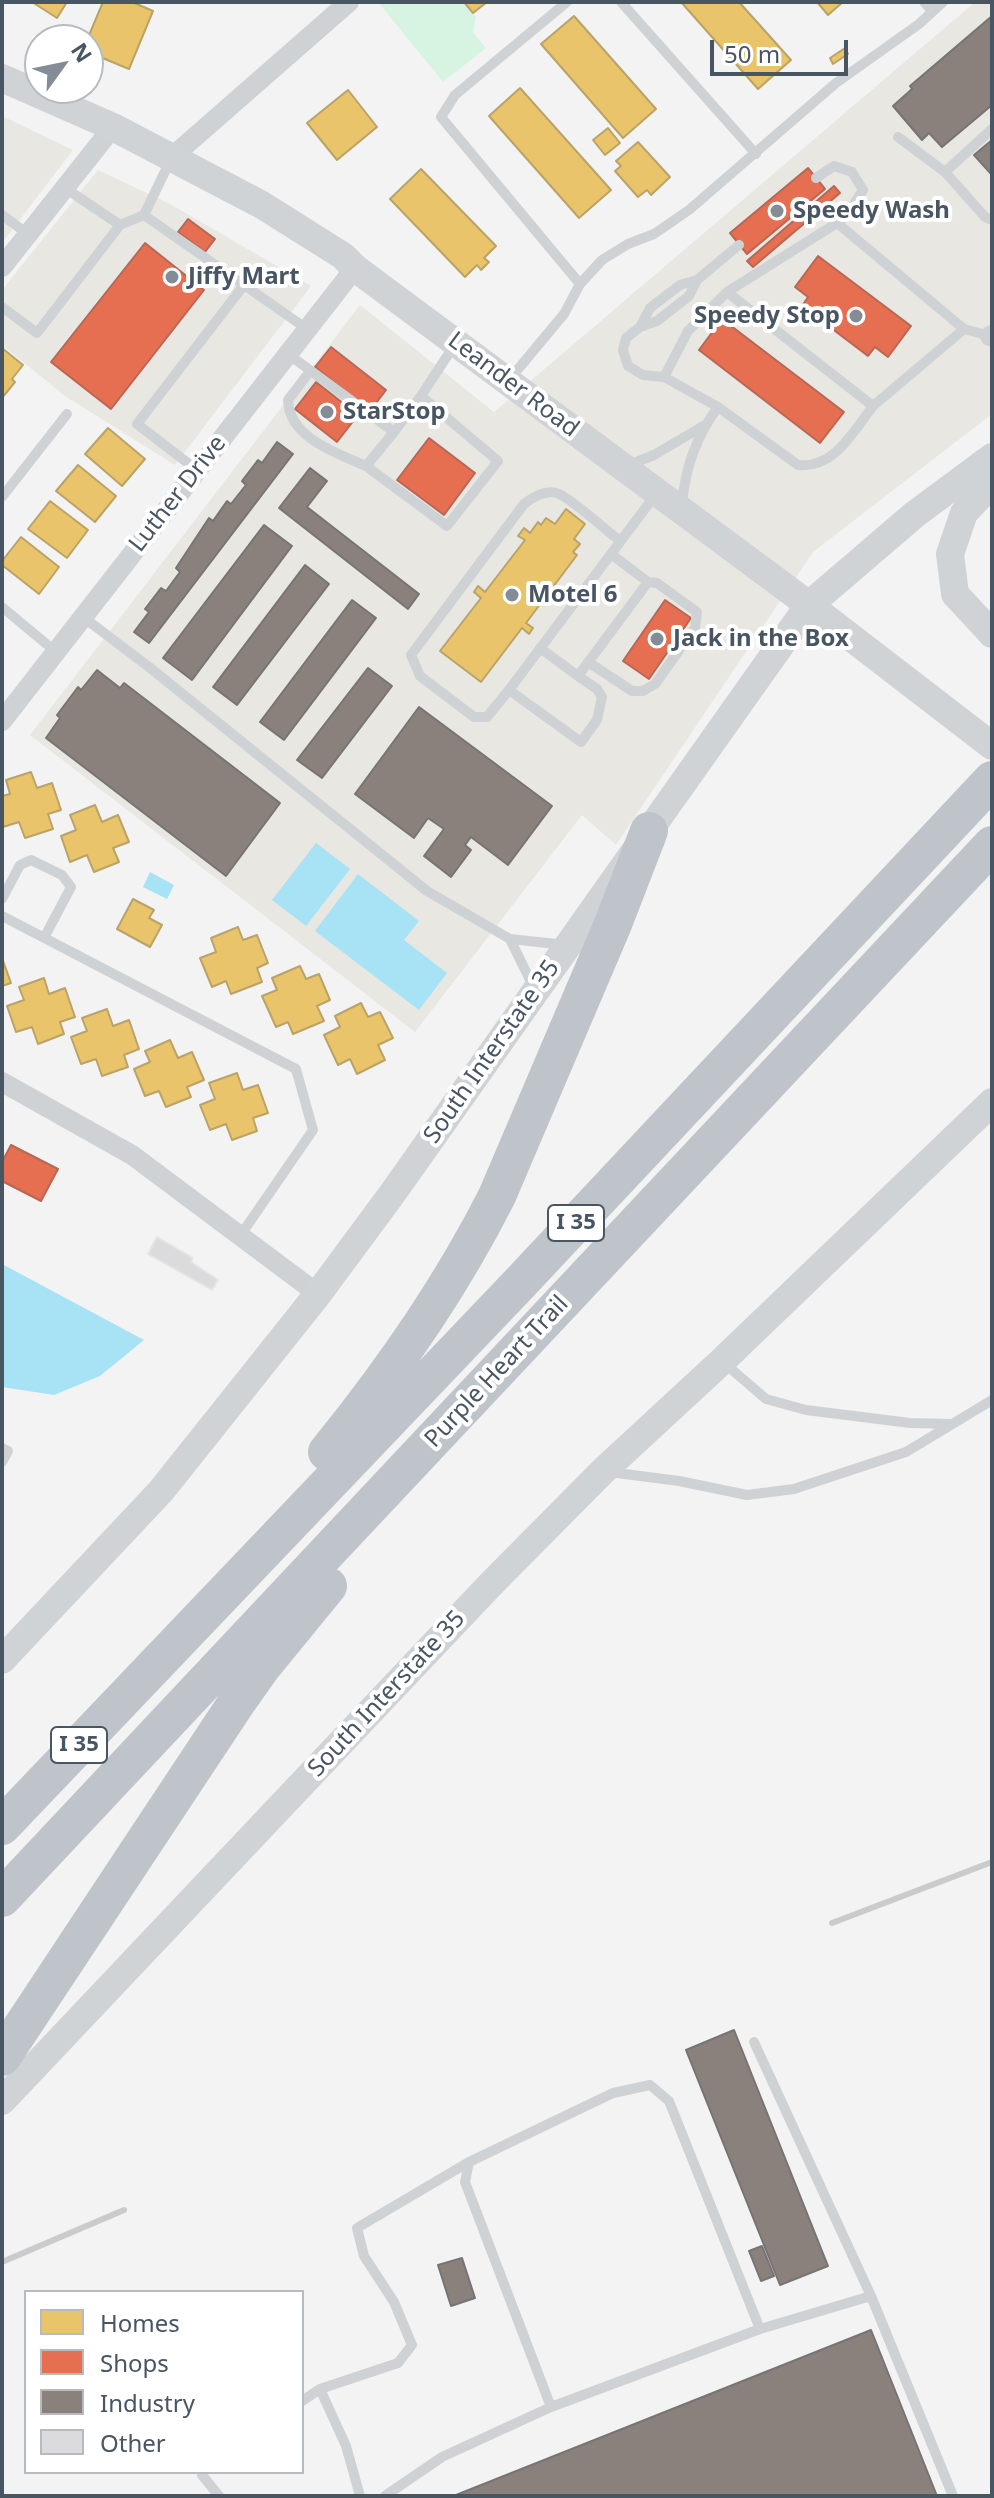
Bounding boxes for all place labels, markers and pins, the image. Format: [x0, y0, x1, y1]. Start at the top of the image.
place label: Speedy Wash [793, 197, 950, 225]
marker: Speedy Wash [768, 202, 786, 220]
place label: Jiffy Mart [188, 263, 300, 291]
marker: Jiffy Mart [163, 268, 181, 286]
place label: Speedy Stop [694, 302, 840, 330]
marker: Speedy Stop [847, 307, 865, 325]
place label: StarStop [343, 398, 446, 426]
marker: StarStop [318, 403, 336, 421]
place label: Motel 6 [528, 581, 617, 609]
marker: Motel 6 [503, 586, 521, 604]
place label: Jack in the Box [673, 625, 849, 653]
marker: Jack in the Box [648, 630, 666, 648]

